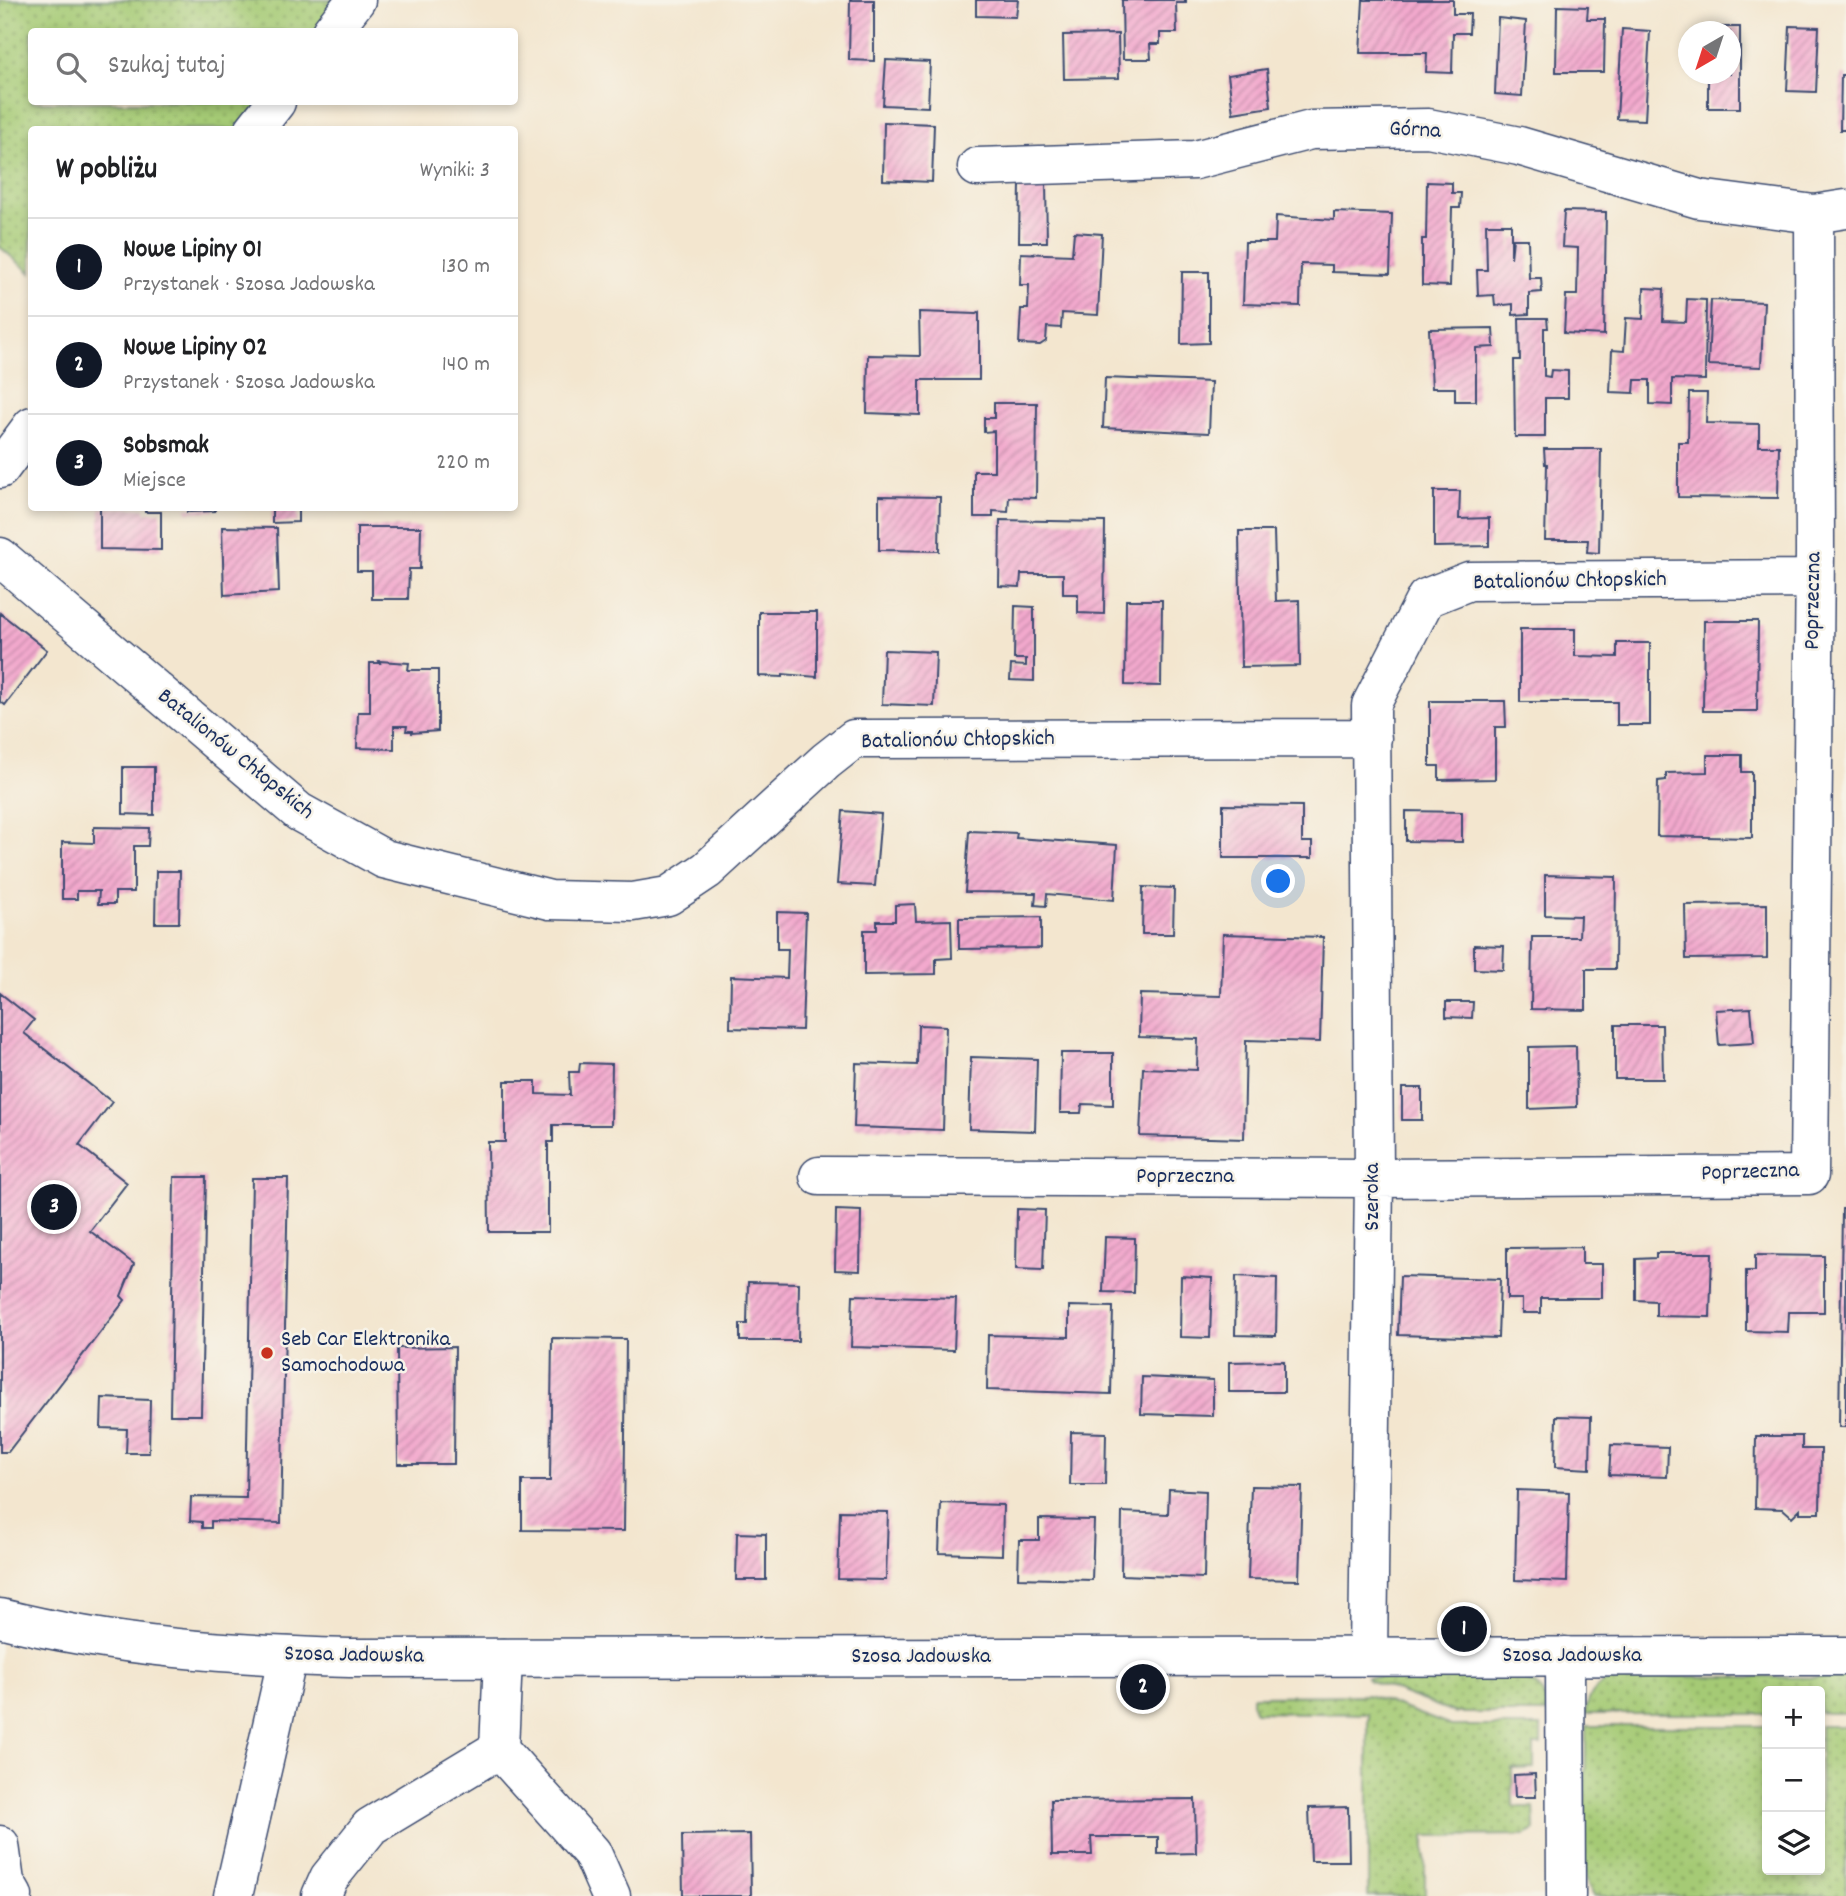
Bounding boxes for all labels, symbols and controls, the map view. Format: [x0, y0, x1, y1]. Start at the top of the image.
north arrow [1678, 21, 1741, 84]
search box [28, 28, 518, 105]
icon: search [52, 48, 90, 86]
text: Szukaj tutaj [108, 48, 226, 85]
street label: Górna [1388, 113, 1443, 149]
text: W pobliżu [56, 150, 157, 193]
text: Wyniki: 3 [420, 155, 490, 188]
text: Nowe Lipiny 01 [123, 232, 262, 269]
text: 1 [76, 251, 82, 284]
text: 130 m [441, 251, 490, 284]
text: Przystanek · Szosa Jadowska [123, 269, 375, 302]
text: Nowe Lipiny 02 [123, 330, 268, 367]
text: 2 [74, 349, 84, 382]
text: 140 m [442, 349, 490, 382]
text: Przystanek · Szosa Jadowska [123, 367, 375, 400]
text: Sobsmak [123, 428, 209, 465]
text: 3 [74, 447, 84, 480]
text: 220 m [436, 447, 490, 480]
text: Miejsce [123, 465, 186, 498]
street label: Poprzeczna [1797, 550, 1831, 650]
street label: Batalionów Chłopskich [1473, 564, 1667, 600]
street label: Batalionów Chłopskich [149, 681, 321, 829]
street label: Batalionów Chłopskich [861, 723, 1055, 759]
your location [1261, 864, 1295, 898]
street label: Poprzeczna [1700, 1155, 1801, 1191]
street label: Poprzeczna [1136, 1161, 1235, 1194]
street label: Szeroka [1357, 1162, 1390, 1231]
pin: 3 [31, 1181, 77, 1233]
place label: Seb Car Elektronika Samochodowa [281, 1324, 451, 1383]
marker: Seb Car Elektronika Samochodowa [259, 1345, 275, 1361]
pin: 1 [1441, 1603, 1487, 1655]
street label: Szosa Jadowska [284, 1638, 425, 1674]
street label: Szosa Jadowska [1502, 1640, 1643, 1673]
street label: Szosa Jadowska [851, 1641, 992, 1674]
pin: 2 [1120, 1661, 1166, 1713]
map controls [1762, 1686, 1825, 1875]
button: + [1762, 1686, 1825, 1749]
button: − [1762, 1749, 1825, 1812]
button: layers [1762, 1812, 1825, 1875]

